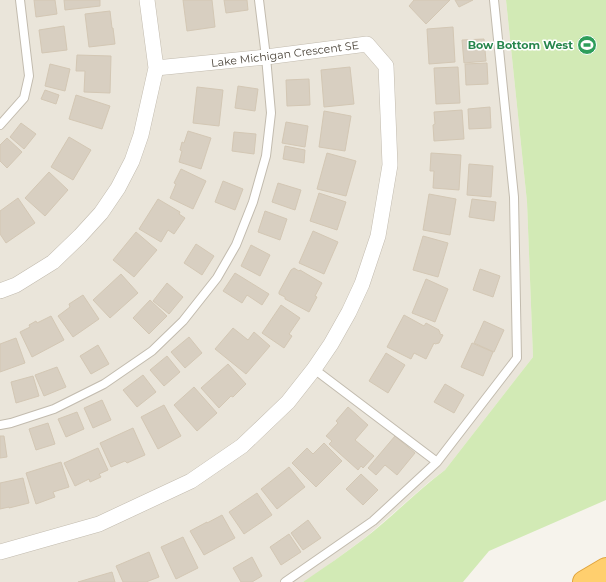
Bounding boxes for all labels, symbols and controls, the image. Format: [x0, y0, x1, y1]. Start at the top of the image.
sports icon: Bow Bottom West [576, 34, 598, 56]
street label: Lake Michigan Crescent SE [210, 38, 360, 70]
place label: Bow Bottom West [468, 38, 573, 52]

